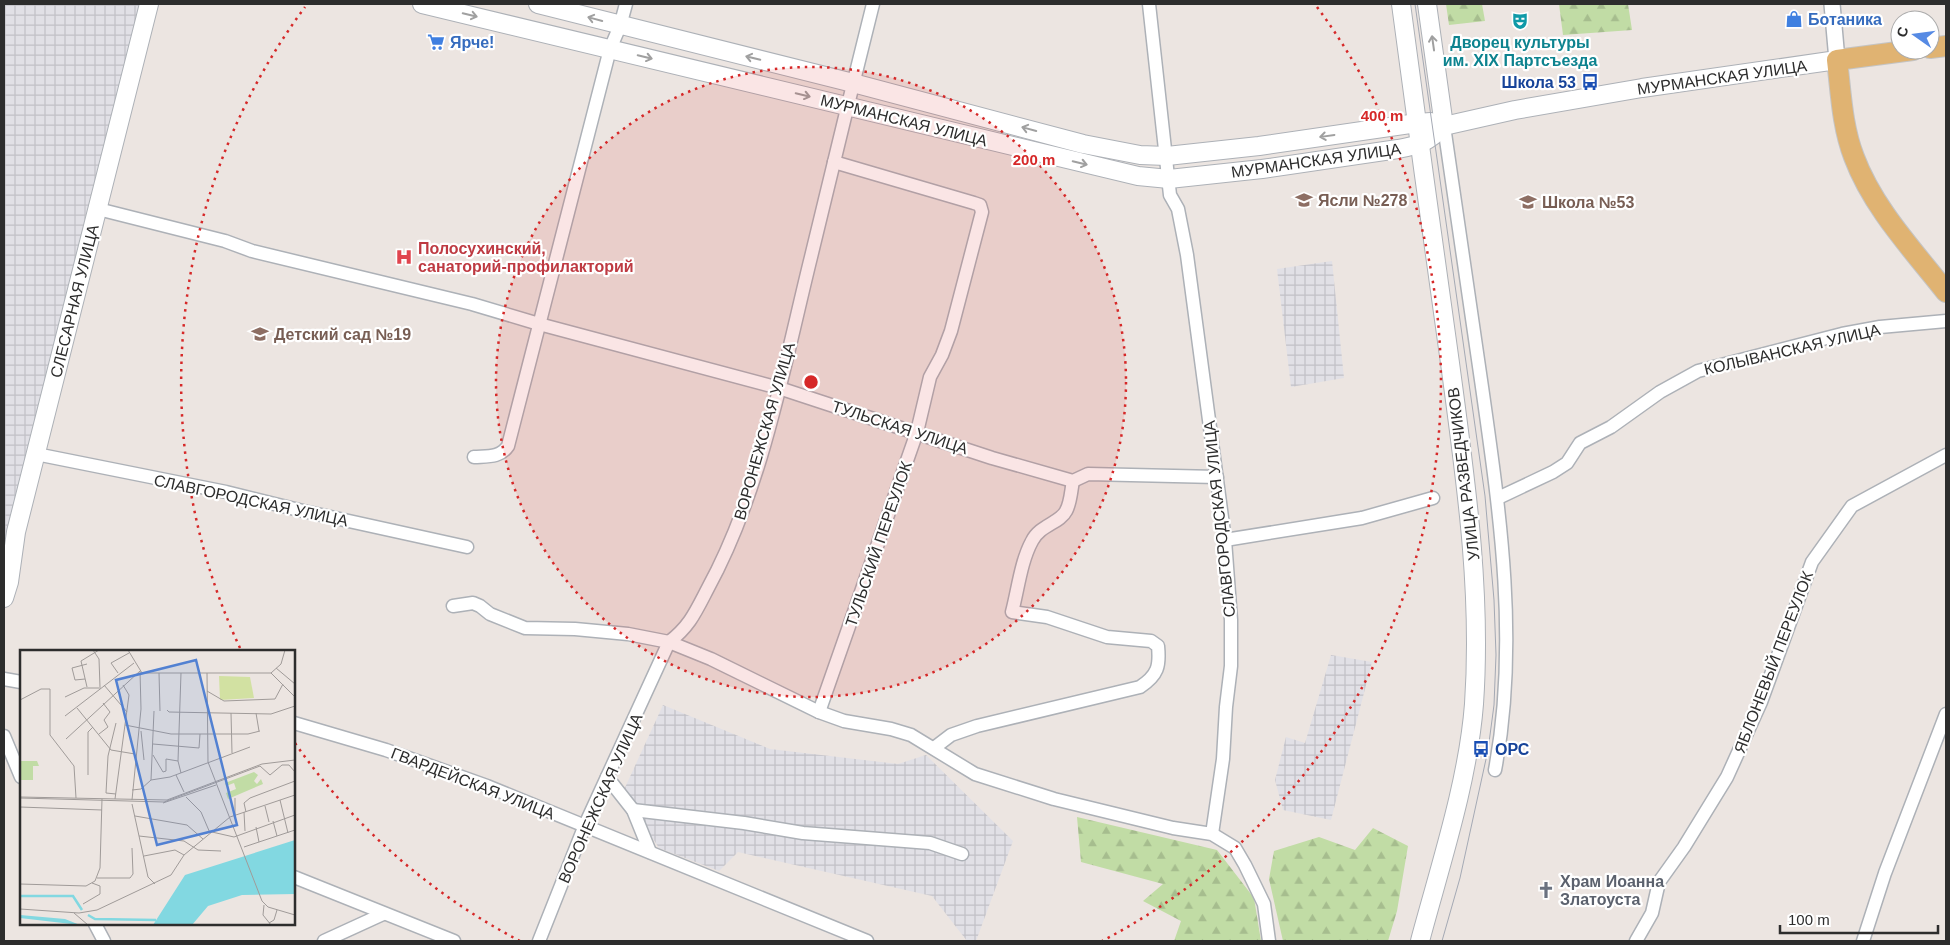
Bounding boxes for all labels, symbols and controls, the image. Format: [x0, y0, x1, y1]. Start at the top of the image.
shop icon: Ботаника [1784, 9, 1804, 29]
north arrow [1890, 10, 1940, 60]
one-way arrow [461, 11, 477, 20]
theatre icon: Дворец культуры им. XIX Партсъезда [1510, 11, 1530, 31]
place label: Ботаника [1808, 11, 1882, 28]
one-way arrow [587, 14, 603, 23]
text: С [1893, 25, 1911, 39]
supermarket icon: Ярче! [426, 32, 446, 52]
place label: Ярче! [450, 34, 494, 51]
place label: Дворец культуры им. XIX Партсъезда [1443, 34, 1597, 69]
one-way arrow [1428, 35, 1438, 51]
one-way arrow [636, 53, 652, 63]
one-way arrow [745, 53, 761, 62]
street label: МУРМАНСКАЯ УЛИЦА [1636, 57, 1808, 98]
bus stop icon: Школа 53 [1580, 72, 1600, 92]
place label: Школа 53 [1501, 74, 1576, 91]
one-way arrow [794, 91, 810, 100]
street label: МУРМАНСКАЯ УЛИЦА [819, 92, 989, 150]
text: 400 m [1361, 107, 1403, 124]
one-way arrow [1021, 124, 1037, 133]
one-way arrow [1319, 131, 1335, 141]
street label: МУРМАНСКАЯ УЛИЦА [1230, 140, 1402, 181]
text: 200 m [1013, 151, 1055, 168]
one-way arrow [1071, 159, 1087, 168]
school or university icon: Ясли №278 [1294, 190, 1314, 210]
place label: Ясли №278 [1318, 192, 1407, 209]
school or university icon: Школа №53 [1518, 192, 1538, 212]
place label: Школа №53 [1542, 194, 1634, 211]
street label: СЛЕСАРНАЯ УЛИЦА [47, 223, 102, 379]
place label: Полосухинский, санаторий-профилакторий [418, 240, 634, 275]
hospital icon: Полосухинский, санаторий-профилакторий [394, 247, 414, 267]
street label: КОЛЫВАНСКАЯ УЛИЦА [1702, 321, 1882, 378]
school or university icon: Детский сад №19 [250, 324, 270, 344]
place label: Детский сад №19 [274, 326, 411, 343]
street label: ВОРОНЕЖСКАЯ УЛИЦА [731, 340, 798, 522]
centre of rings [802, 373, 820, 391]
street label: УЛИЦА РАЗВЕДЧИКОВ [1444, 386, 1483, 562]
street label: ТУЛЬСКАЯ УЛИЦА [830, 397, 970, 458]
street label: СЛАВГОРОДСКАЯ УЛИЦА [1201, 419, 1238, 618]
street label: ТУЛЬСКИЙ ПЕРЕУЛОК [841, 458, 915, 629]
street label: СЛАВГОРОДСКАЯ УЛИЦА [152, 472, 350, 529]
street label: ЯБЛОНЕВЫЙ ПЕРЕУЛОК [1730, 568, 1816, 756]
inset map [20, 650, 295, 925]
street label: ВОРОНЕЖСКАЯ УЛИЦА [555, 710, 646, 886]
bus stop icon: ОРС [1471, 739, 1491, 759]
place label: ОРС [1495, 741, 1530, 758]
street label: ГВАРДЕЙСКАЯ УЛИЦА [389, 743, 558, 823]
place label: Храм Иоанна Златоуста [1560, 873, 1664, 908]
church icon: Храм Иоанна Златоуста [1536, 880, 1556, 900]
scale bar [1780, 902, 1938, 934]
text: 100 m [1788, 911, 1830, 928]

